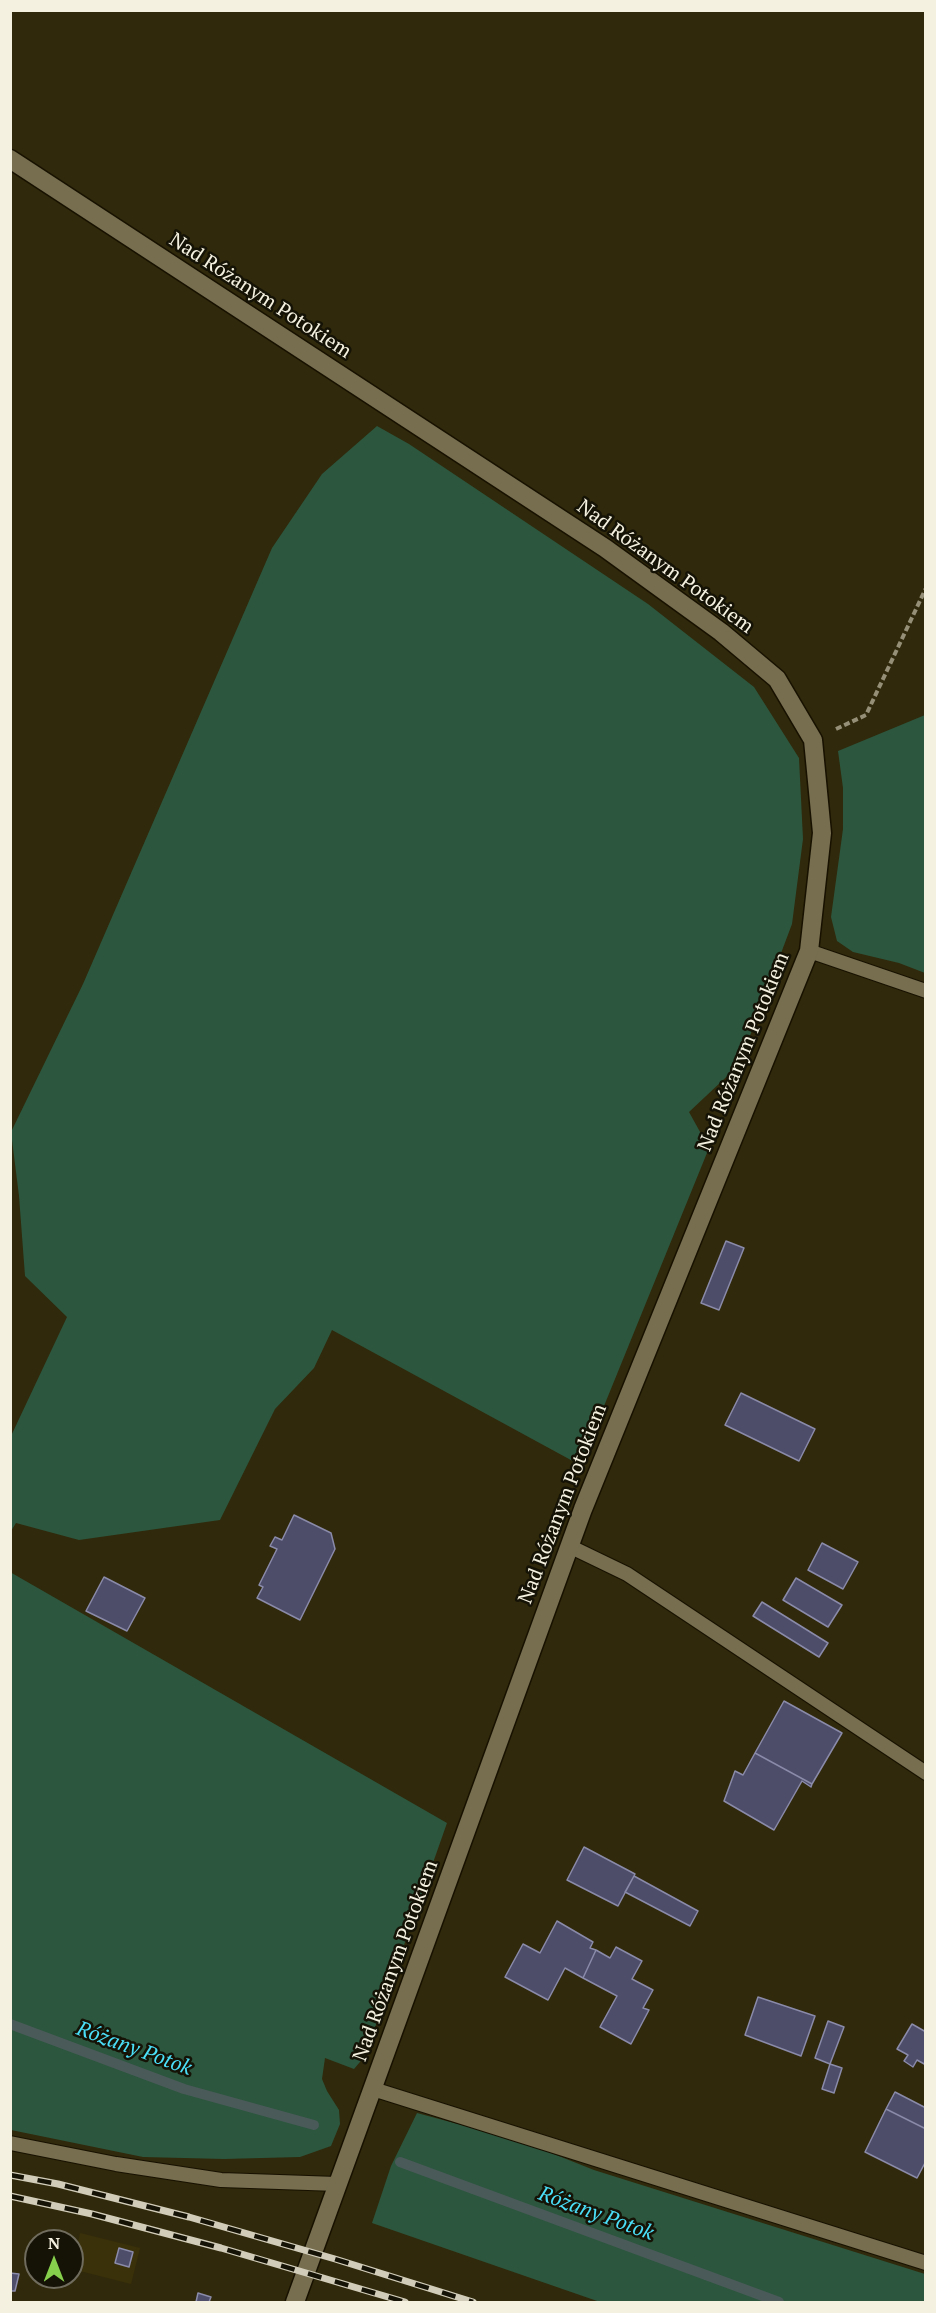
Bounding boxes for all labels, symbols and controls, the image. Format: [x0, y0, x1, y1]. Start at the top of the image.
street label: Nad Różanym Potokiem [165, 228, 355, 364]
street label: Nad Różanym Potokiem [572, 495, 758, 639]
street label: Nad Różanym Potokiem [693, 949, 795, 1155]
street label: Nad Różanym Potokiem [514, 1401, 612, 1607]
street label: Nad Różanym Potokiem [348, 1857, 444, 2065]
water label: Różany Potok [73, 2016, 195, 2082]
water label: Różany Potok [535, 2181, 657, 2247]
north arrow [24, 2229, 84, 2289]
text: N [48, 2232, 60, 2254]

